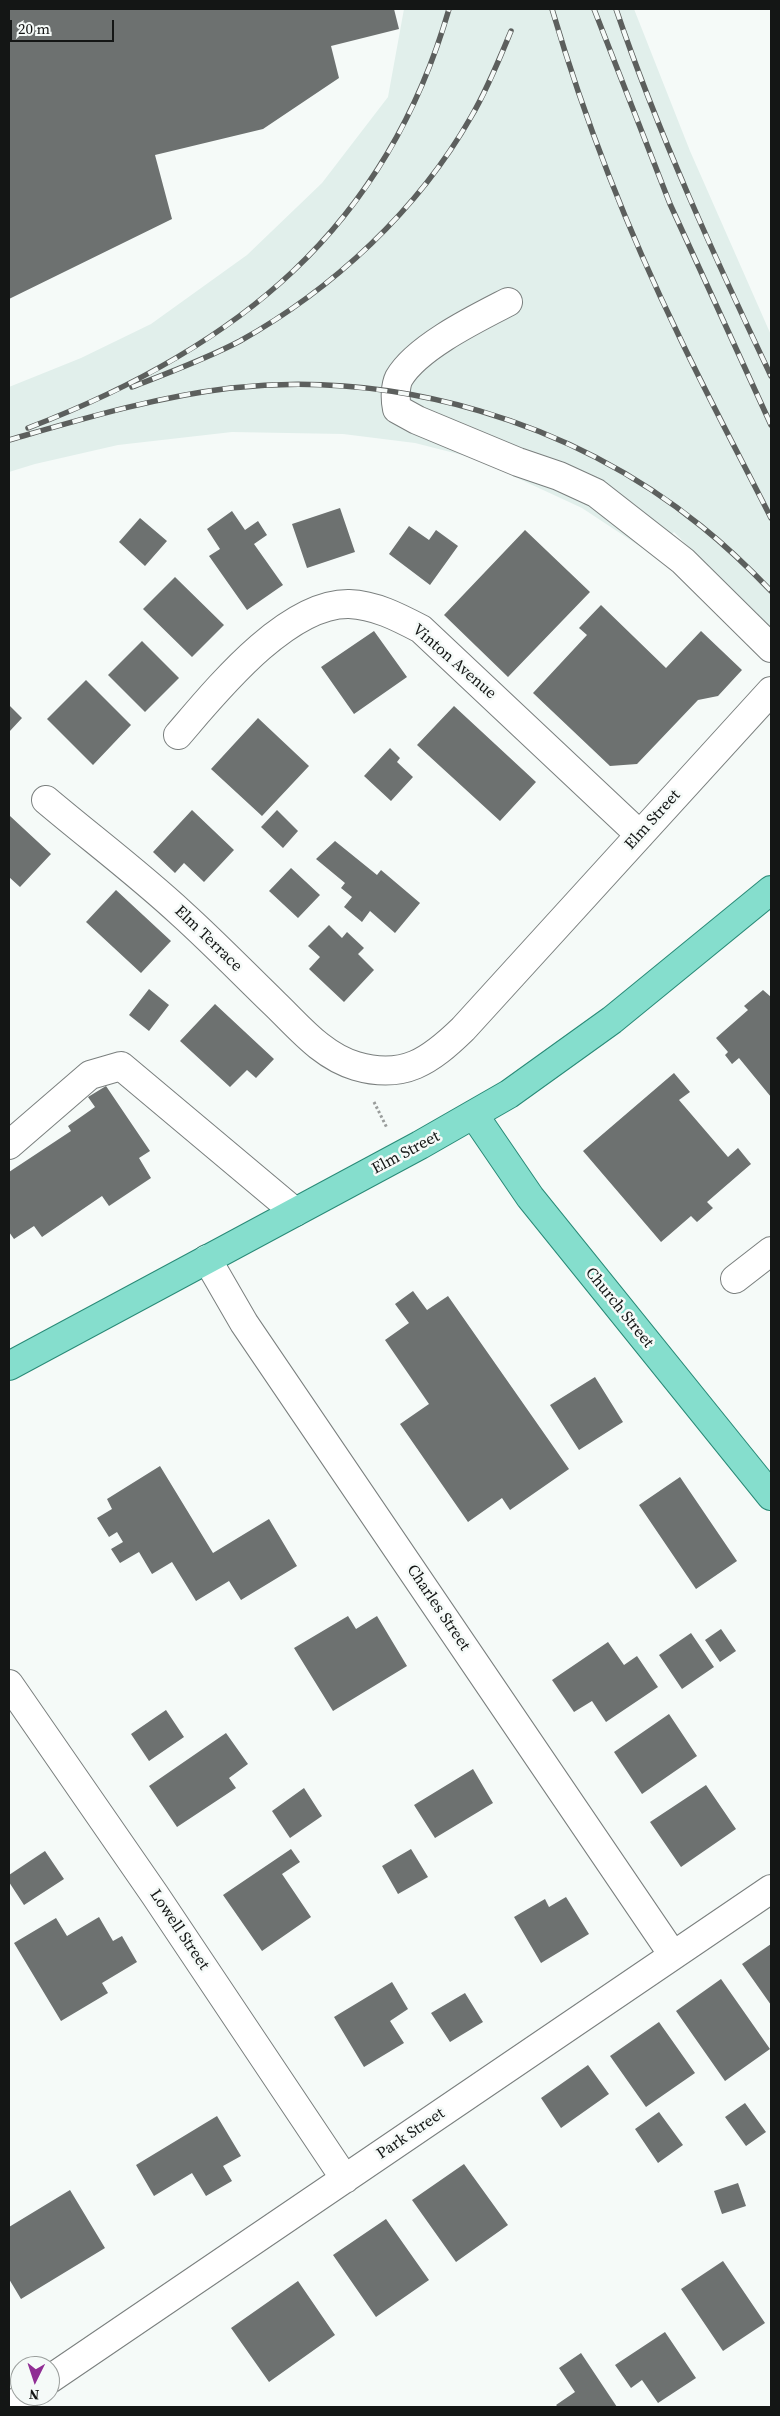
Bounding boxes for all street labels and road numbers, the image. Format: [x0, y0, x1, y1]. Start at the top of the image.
street label: Vinton Avenue [408, 620, 500, 704]
street label: Elm Street [621, 786, 685, 854]
street label: Elm Terrace [170, 902, 246, 976]
street label: Elm Street [369, 1127, 443, 1179]
street label: Church Street [581, 1264, 657, 1352]
street label: Charles Street [402, 1561, 474, 1655]
street label: Lowell Street [145, 1886, 213, 1974]
street label: Park Street [373, 2104, 449, 2164]

